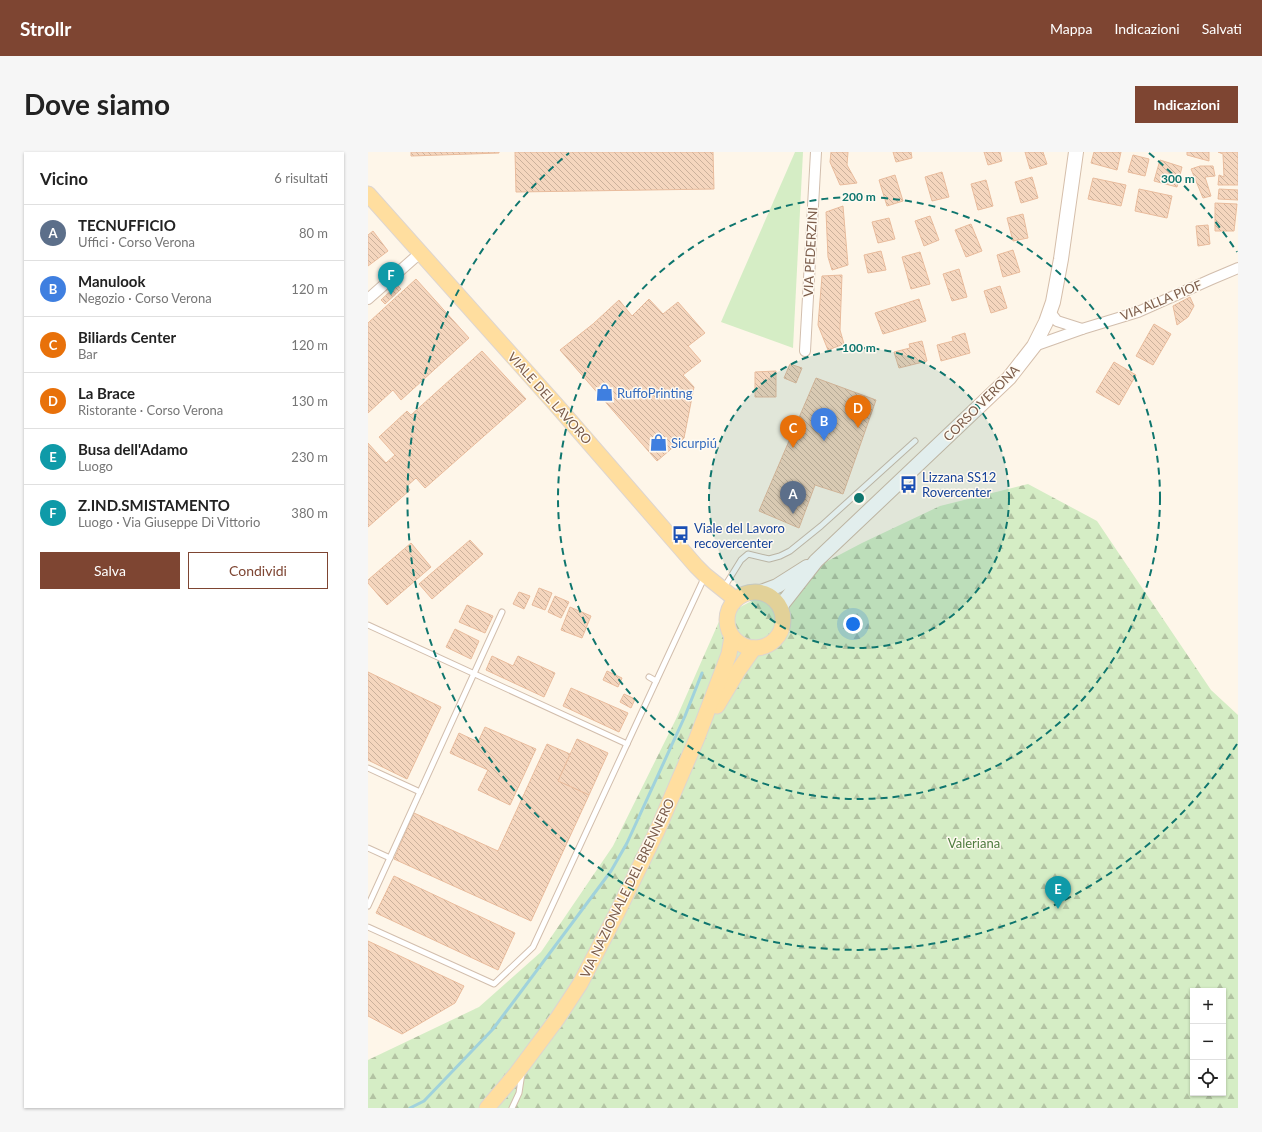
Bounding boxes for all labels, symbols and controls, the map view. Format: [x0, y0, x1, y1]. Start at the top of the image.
text: Strollr [20, 17, 71, 40]
text: Mappa [1050, 20, 1092, 37]
text: Indicazioni [1114, 20, 1180, 37]
text: Salvati [1202, 20, 1242, 37]
button: Indicazioni [1135, 86, 1238, 123]
text: Dove siamo [24, 87, 170, 121]
text: Vicino [40, 168, 88, 189]
text: 6 risultati [274, 170, 328, 186]
text: 300 m [1161, 171, 1195, 186]
text: 200 m [842, 189, 876, 204]
street label: VIA PEDERZINI [800, 207, 820, 297]
text: TECNUFFICIO [78, 216, 176, 234]
text: A [48, 225, 58, 241]
text: 80 m [299, 225, 328, 241]
text: Uffici · Corso Verona [78, 234, 195, 250]
pin: F [378, 262, 404, 295]
text: Manulook [78, 272, 146, 290]
street label: VIA ALLA PIOF [1118, 276, 1204, 324]
text: B [49, 281, 57, 297]
text: 120 m [291, 281, 328, 297]
text: Negozio · Corso Verona [78, 290, 212, 306]
text: Biliards Center [78, 328, 176, 346]
text: C [49, 337, 57, 353]
text: 120 m [291, 337, 328, 353]
text: 100 m [842, 340, 876, 355]
text: Bar [78, 346, 98, 362]
street label: VIALE DEL LAVORO [505, 349, 595, 447]
street label: CORSO VERONA [940, 362, 1022, 444]
shop icon: RuffoPrinting [594, 383, 614, 403]
text: La Brace [78, 384, 135, 402]
place label: RuffoPrinting [617, 385, 693, 401]
text: D [48, 393, 58, 409]
text: 130 m [291, 393, 328, 409]
pin: D [845, 395, 871, 428]
text: Ristorante · Corso Verona [78, 402, 223, 418]
pin: B [811, 408, 837, 441]
pin: C [780, 415, 806, 448]
shop icon: Sicurpiú [648, 433, 668, 453]
place label: Sicurpiú [671, 435, 717, 451]
text: Busa dell'Adamo [78, 440, 188, 458]
text: E [49, 449, 57, 465]
text: 230 m [291, 449, 328, 465]
text: Luogo [78, 458, 113, 474]
place label: Lizzana SS12 Rovercenter [922, 469, 996, 500]
bus stop icon: Lizzana SS12 Rovercenter [899, 474, 919, 494]
pin: A [780, 481, 806, 514]
centre of rings [852, 491, 866, 505]
text: Z.IND.SMISTAMENTO [78, 496, 230, 514]
text: F [49, 505, 57, 521]
text: 380 m [291, 505, 328, 521]
text: Luogo · Via Giuseppe Di Vittorio [78, 514, 260, 530]
place label: Viale del Lavoro recovercenter [694, 520, 785, 551]
bus stop icon: Viale del Lavoro recovercenter [671, 525, 691, 545]
button: Salva [40, 552, 180, 589]
button: Condividi [188, 552, 328, 589]
your location [843, 614, 863, 634]
street label: VIA NAZIONALE DEL BRENNERO [576, 796, 678, 980]
park label: Valeriana [948, 835, 1000, 851]
pin: E [1045, 876, 1071, 909]
map controls [1190, 988, 1226, 1096]
button: + [1190, 988, 1226, 1024]
button: − [1190, 1024, 1226, 1060]
button: locate [1190, 1060, 1226, 1096]

